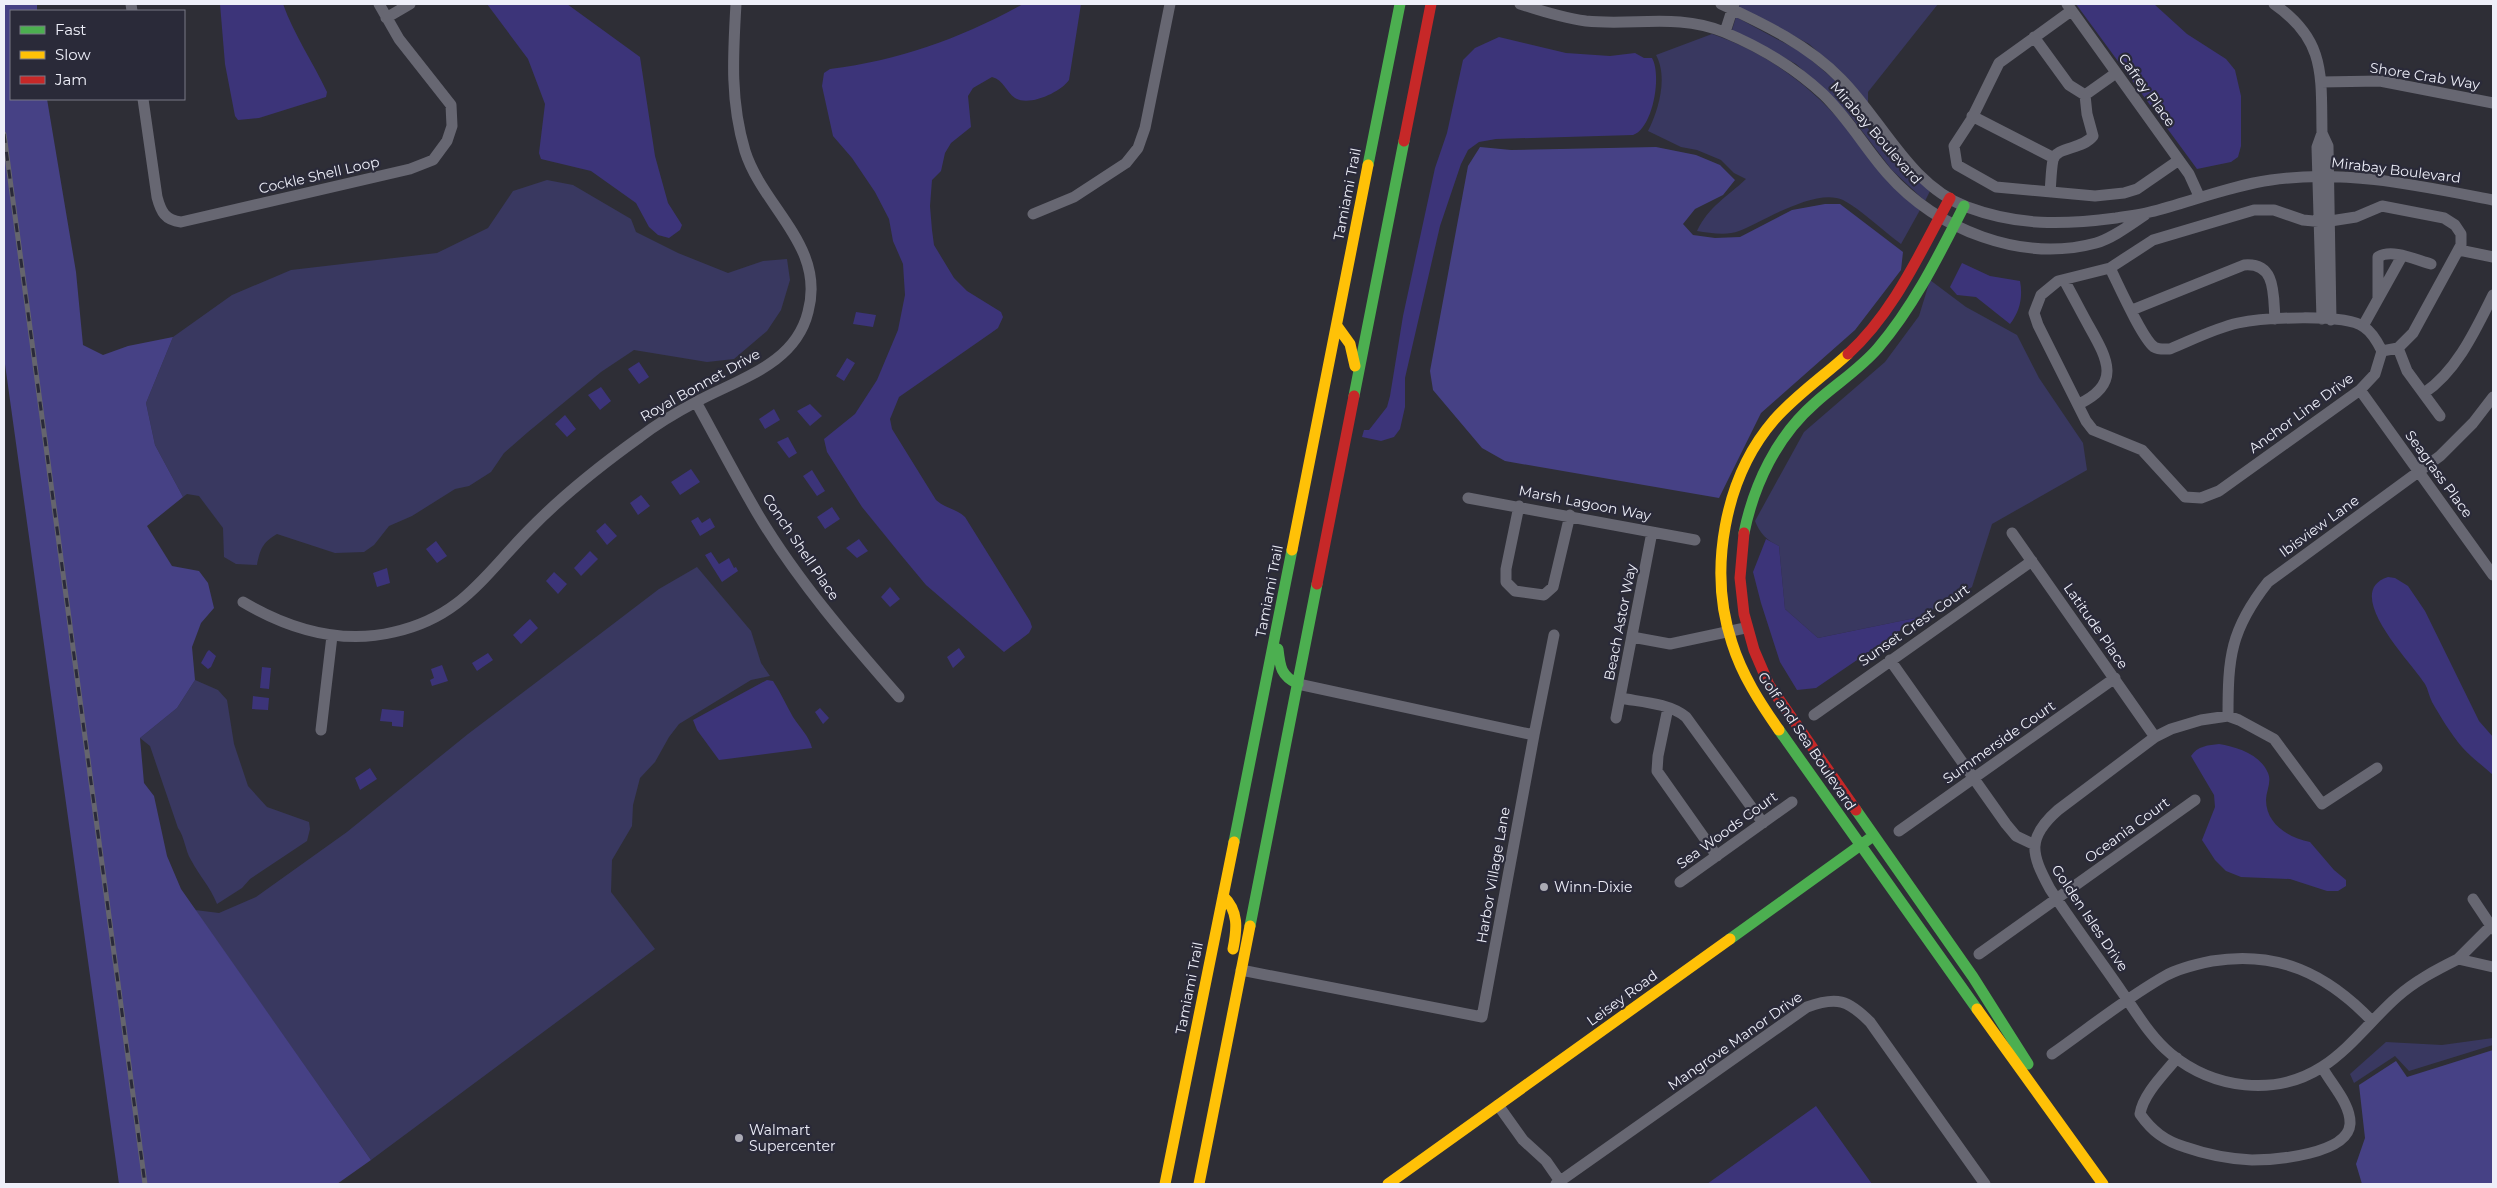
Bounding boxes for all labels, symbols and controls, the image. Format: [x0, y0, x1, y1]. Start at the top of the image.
legend [10, 10, 185, 100]
text: Fast [55, 20, 86, 39]
text: Slow [55, 45, 91, 64]
street label: Cafrey Place [2114, 50, 2180, 130]
street label: Shore Crab Way [2369, 58, 2482, 94]
text: Jam [54, 70, 87, 89]
street label: Mirabay Boulevard [1826, 78, 1926, 188]
street label: Tamiami Trail [1329, 146, 1365, 242]
street label: Cockle Shell Loop [257, 152, 381, 198]
street label: Mirabay Boulevard [2330, 153, 2462, 187]
street label: Royal Bonnet Drive [637, 345, 763, 425]
street label: Anchor Line Drive [2245, 369, 2357, 457]
street label: Seagrass Place [2401, 427, 2477, 521]
street label: Marsh Lagoon Way [1517, 481, 1653, 525]
street label: Conch Shell Place [759, 490, 843, 604]
street label: Ibisview Lane [2276, 491, 2362, 561]
street label: Tamiami Trail [1251, 543, 1287, 639]
street label: Beach Astor Way [1600, 562, 1640, 682]
street label: Sunset Crest Court [1855, 580, 1973, 670]
street label: Latitude Place [2060, 580, 2132, 672]
street label: Golf and Sea Boulevard [1754, 668, 1860, 814]
street label: Summerside Court [1939, 696, 2059, 788]
street label: Sea Woods Court [1673, 787, 1781, 873]
street label: Oceania Court [2081, 793, 2173, 867]
street label: Harbor Village Lane [1472, 806, 1514, 944]
street label: Golden Isles Drive [2048, 861, 2132, 975]
place label: Winn-Dixie [1554, 878, 1632, 896]
marker: Winn-Dixie [1538, 881, 1550, 893]
street label: Tamiami Trail [1171, 940, 1207, 1036]
street label: Leisey Road [1583, 966, 1661, 1030]
street label: Mangrove Manor Drive [1664, 988, 1806, 1094]
place label: Walmart Supercenter [749, 1121, 836, 1155]
marker: Walmart Supercenter [733, 1132, 745, 1144]

